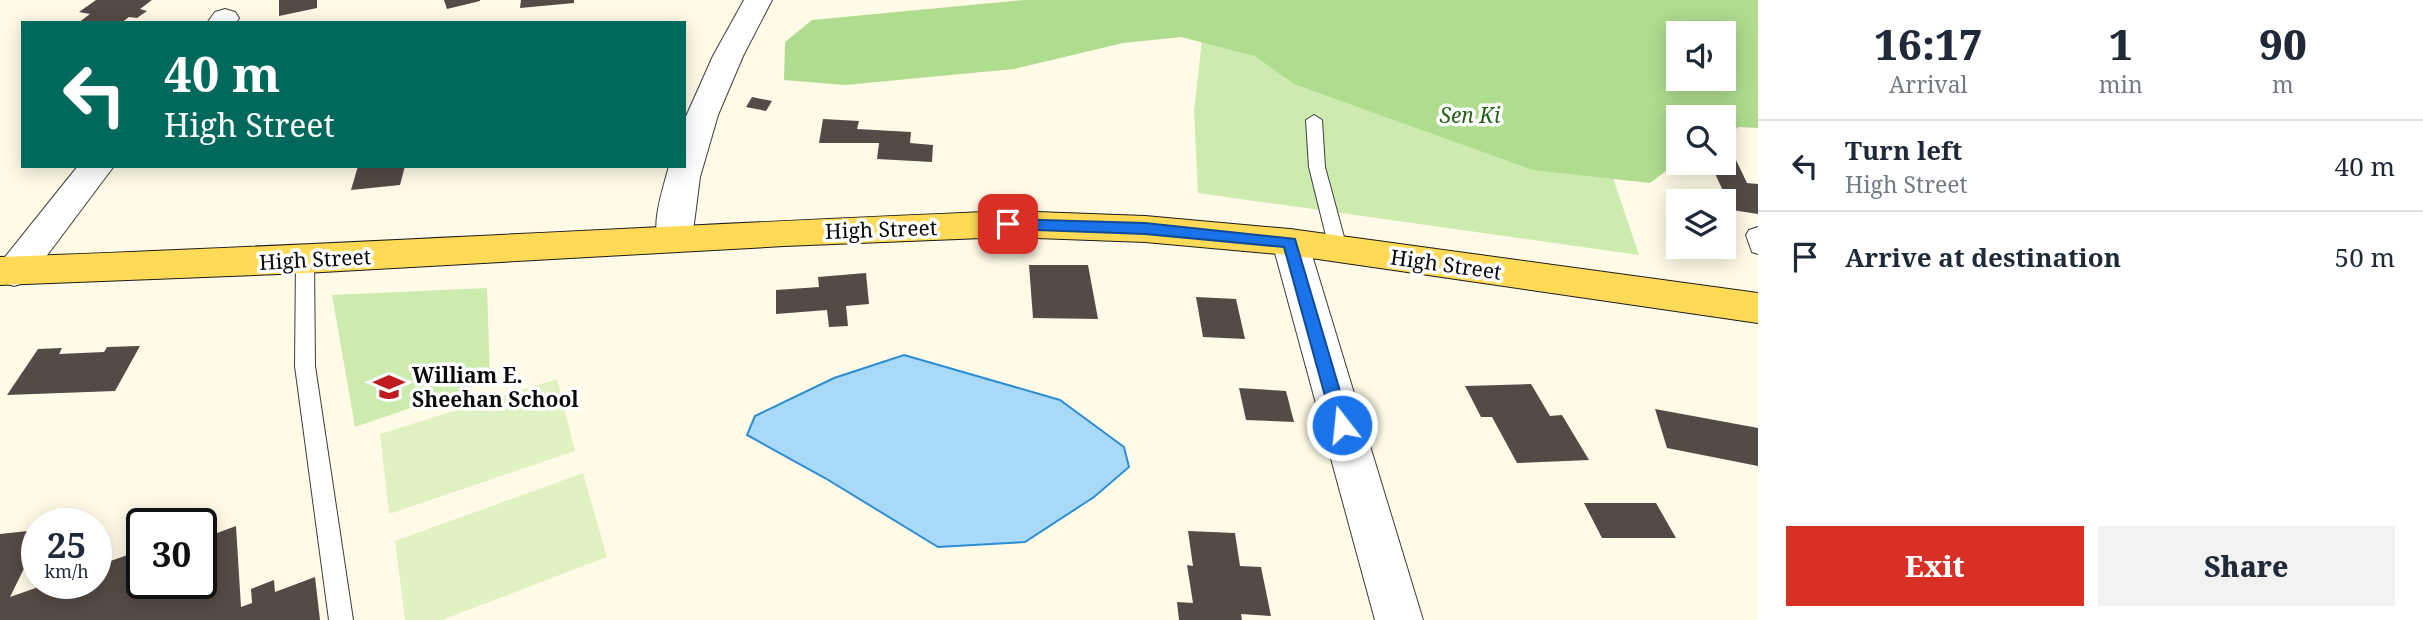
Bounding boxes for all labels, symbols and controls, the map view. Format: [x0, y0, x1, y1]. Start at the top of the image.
text: 16:17 [1874, 15, 1983, 72]
text: 1 [2109, 15, 2133, 72]
text: 90 [2259, 15, 2307, 72]
map controls [1666, 21, 1736, 259]
button: sound [1666, 21, 1736, 91]
text: 40 m [164, 40, 280, 106]
icon: left [49, 49, 140, 140]
text: Arrival [1889, 68, 1968, 100]
text: min [2099, 68, 2143, 100]
text: m [2272, 68, 2294, 100]
park label: Sen Ki [1440, 101, 1501, 129]
text: High Street [164, 103, 335, 146]
button: search [1666, 105, 1736, 175]
text: Turn left [1845, 132, 1962, 168]
icon: left [1786, 147, 1824, 185]
text: 40 m [2335, 148, 2395, 184]
text: High Street [1845, 168, 1968, 200]
button: layers [1666, 189, 1736, 259]
pin [978, 194, 1038, 254]
icon: arrive [989, 205, 1027, 243]
street label: High Street [825, 213, 937, 245]
icon: arrive [1786, 238, 1824, 276]
text: Arrive at destination [1845, 239, 2121, 275]
text: 50 m [2335, 239, 2395, 275]
street label: High Street [258, 242, 372, 276]
street label: High Street [1389, 242, 1503, 286]
place label: William E. Sheehan School [412, 361, 579, 413]
school or university icon: William E. Sheehan School [372, 370, 406, 404]
position arrow [1305, 388, 1379, 462]
speed limit sign: 30 [126, 508, 217, 599]
text: 25 [47, 521, 86, 568]
button: Exit [1786, 526, 2084, 606]
button: Share [2098, 526, 2395, 606]
text: km/h [44, 559, 89, 583]

